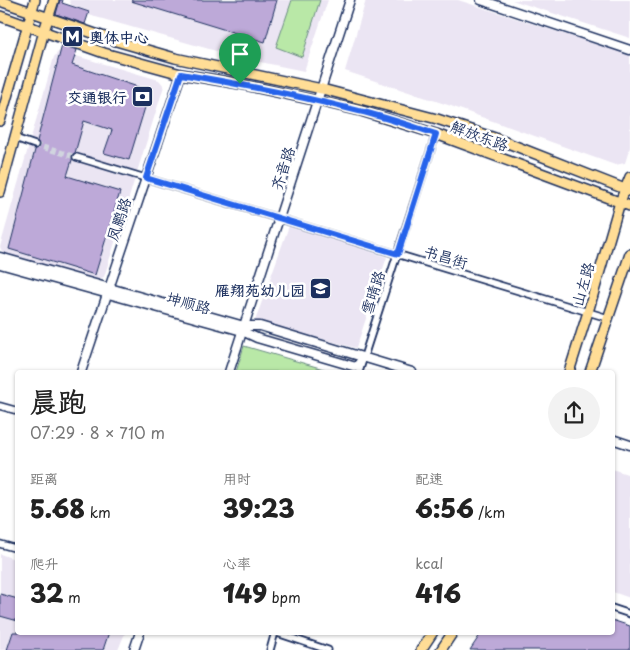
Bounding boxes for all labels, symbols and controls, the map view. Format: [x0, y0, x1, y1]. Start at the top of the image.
metro station icon: 奥体中心 [61, 24, 85, 48]
place label: 奥体中心 [89, 25, 149, 48]
pin [219, 33, 261, 84]
icon: arrive [226, 40, 254, 68]
bank icon: 交通银行 [131, 84, 155, 108]
place label: 交通银行 [67, 85, 127, 108]
street label: 解放东路 [448, 114, 512, 156]
street label: 齐音路 [264, 143, 300, 193]
street label: 凤鹏路 [100, 194, 136, 244]
street label: 书昌街 [421, 238, 471, 274]
street label: 山左路 [565, 259, 599, 309]
street label: 雪晴路 [354, 267, 390, 317]
school or university icon: 雁翔苑幼儿园 [309, 277, 333, 301]
place label: 雁翔苑幼儿园 [215, 278, 305, 301]
street label: 坤顺路 [164, 285, 214, 319]
text: 晨跑 [30, 379, 86, 422]
button: share [548, 387, 600, 439]
text: 07:29 · 8 × 710 m [30, 420, 165, 444]
text: 距离 [30, 468, 58, 489]
text: 用时 [223, 468, 251, 489]
text: 配速 [415, 468, 443, 489]
text: 5.68 [30, 489, 85, 527]
text: 39:23 [223, 489, 295, 527]
text: 6:56 [415, 489, 474, 527]
text: km [85, 502, 111, 523]
text: /km [474, 502, 505, 523]
text: 爬升 [30, 553, 58, 574]
text: 心率 [223, 553, 251, 574]
text: kcal [415, 553, 443, 574]
text: 32 [30, 574, 63, 612]
text: 149 [223, 574, 267, 612]
text: 416 [415, 574, 461, 612]
text: m [63, 587, 81, 608]
text: bpm [267, 587, 301, 608]

